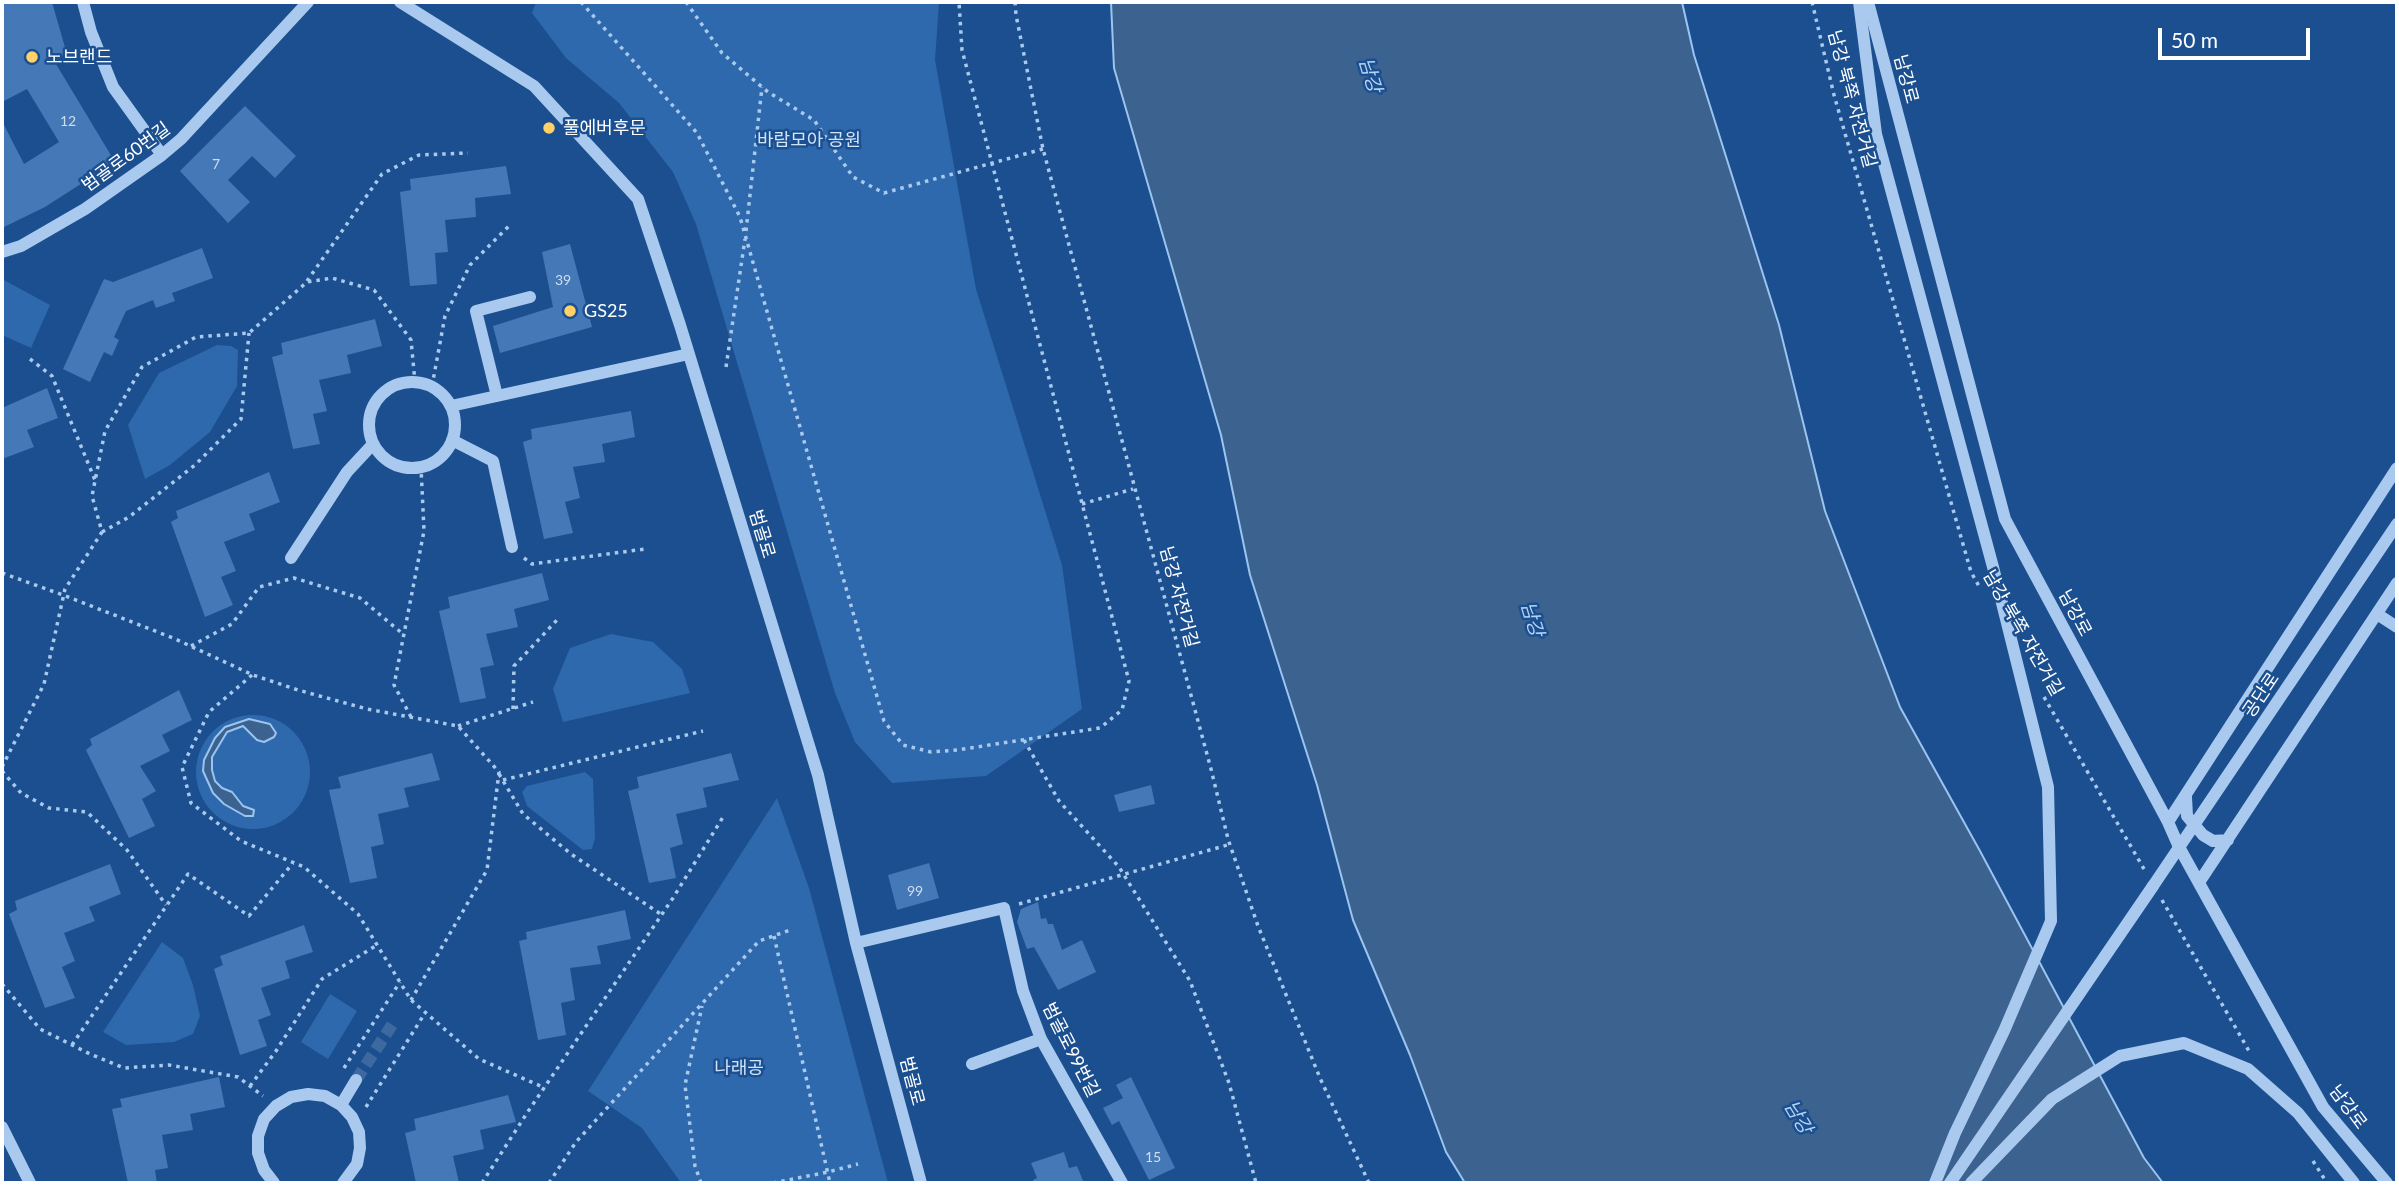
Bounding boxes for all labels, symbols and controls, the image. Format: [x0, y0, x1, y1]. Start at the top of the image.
scale bar [2161, 14, 2313, 58]
text: 50 m [2171, 27, 2218, 52]
street label: 남강 북쪽 자전거길 [1823, 28, 1881, 170]
place label: 노브랜드 [46, 46, 112, 68]
marker: 노브랜드 [24, 49, 40, 65]
street label: 남강로 [1889, 52, 1923, 106]
water label: 남강 [1354, 55, 1386, 95]
house number: 12 [60, 113, 76, 129]
place label: 풀에버후문 [563, 117, 646, 139]
street label: 범골로60번길 [78, 118, 174, 196]
marker: 풀에버후문 [541, 120, 557, 136]
park label: 바람모아 공원 [757, 129, 861, 151]
house number: 7 [212, 156, 220, 172]
house number: 39 [555, 272, 571, 288]
place label: GS25 [584, 300, 628, 322]
marker: GS25 [562, 303, 578, 319]
street label: 범골로 [744, 507, 780, 561]
street label: 남강 자전거길 [1155, 544, 1203, 650]
street label: 남강 북쪽 자전거길 [1978, 566, 2068, 700]
street label: 남강로 [2054, 586, 2096, 640]
water label: 남강 [1516, 599, 1548, 639]
street label: 공단로 [2238, 668, 2284, 722]
house number: 99 [907, 883, 923, 899]
street label: 범골로99번길 [1038, 999, 1104, 1101]
street label: 범골로 [895, 1054, 929, 1108]
park label: 나래공 [714, 1057, 764, 1079]
street label: 남강로 [2324, 1081, 2372, 1133]
water label: 남강 [1779, 1096, 1817, 1138]
house number: 15 [1145, 1149, 1161, 1165]

